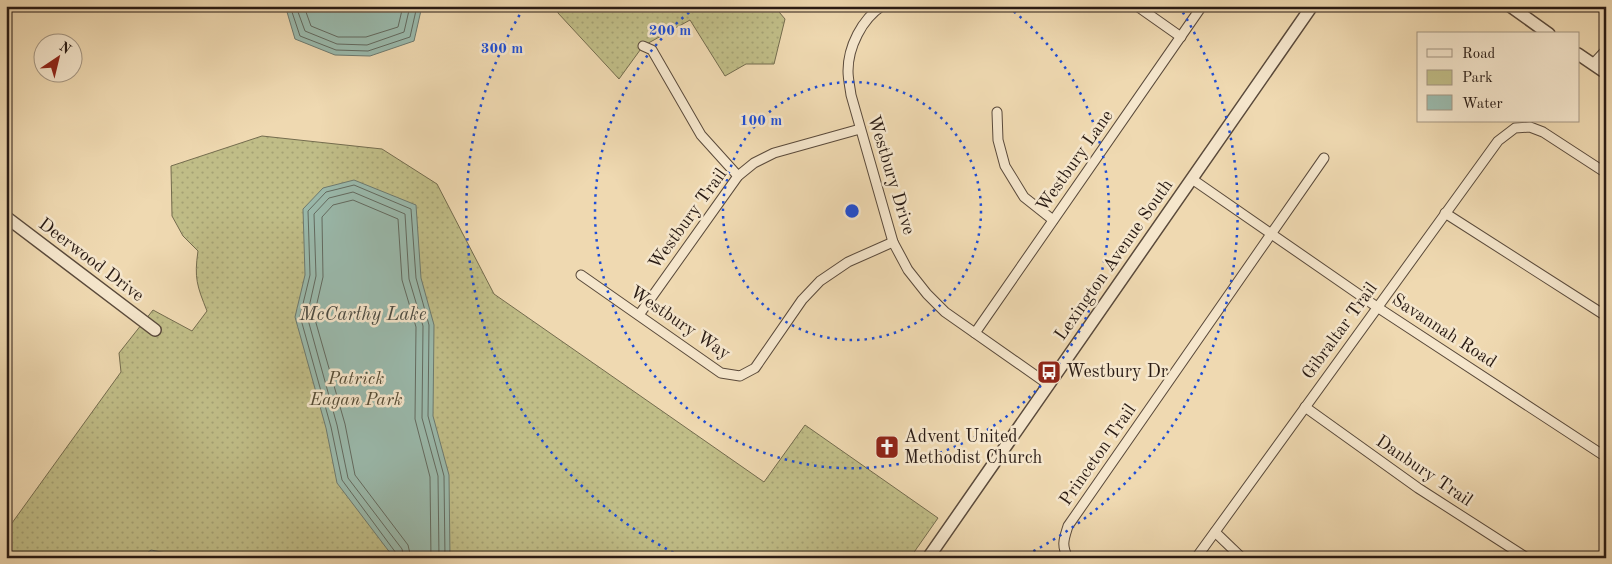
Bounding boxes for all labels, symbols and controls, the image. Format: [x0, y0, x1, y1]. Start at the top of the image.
text: 200 m [649, 24, 691, 39]
north arrow [32, 32, 82, 82]
legend [1417, 32, 1580, 122]
text: N [56, 39, 74, 57]
text: 300 m [481, 42, 523, 57]
text: Road [1462, 47, 1496, 62]
text: Park [1462, 71, 1493, 86]
text: Water [1462, 97, 1503, 112]
street label: Westbury Lane [1033, 107, 1117, 215]
street label: Westbury Drive [864, 113, 918, 237]
text: 100 m [740, 114, 782, 129]
street label: Westbury Trail [646, 165, 730, 273]
street label: Lexington Avenue South [1052, 176, 1177, 344]
centre of rings [843, 202, 861, 220]
street label: Deerwood Drive [35, 215, 147, 305]
street label: Gibraltar Trail [1299, 279, 1381, 383]
street label: Westbury Way [627, 283, 734, 363]
street label: Savannah Road [1389, 291, 1499, 371]
water label: McCarthy Lake [298, 306, 427, 325]
bus stop icon: Westbury Dr [1036, 359, 1062, 385]
place label: Westbury Dr [1066, 363, 1169, 381]
park label: Patrick Eagan Park [308, 370, 403, 409]
street label: Princeton Trail [1056, 401, 1140, 509]
place label: Advent United Methodist Church [904, 428, 1042, 467]
street label: Danbury Trail [1372, 432, 1476, 510]
church icon: Advent United Methodist Church [874, 434, 900, 460]

